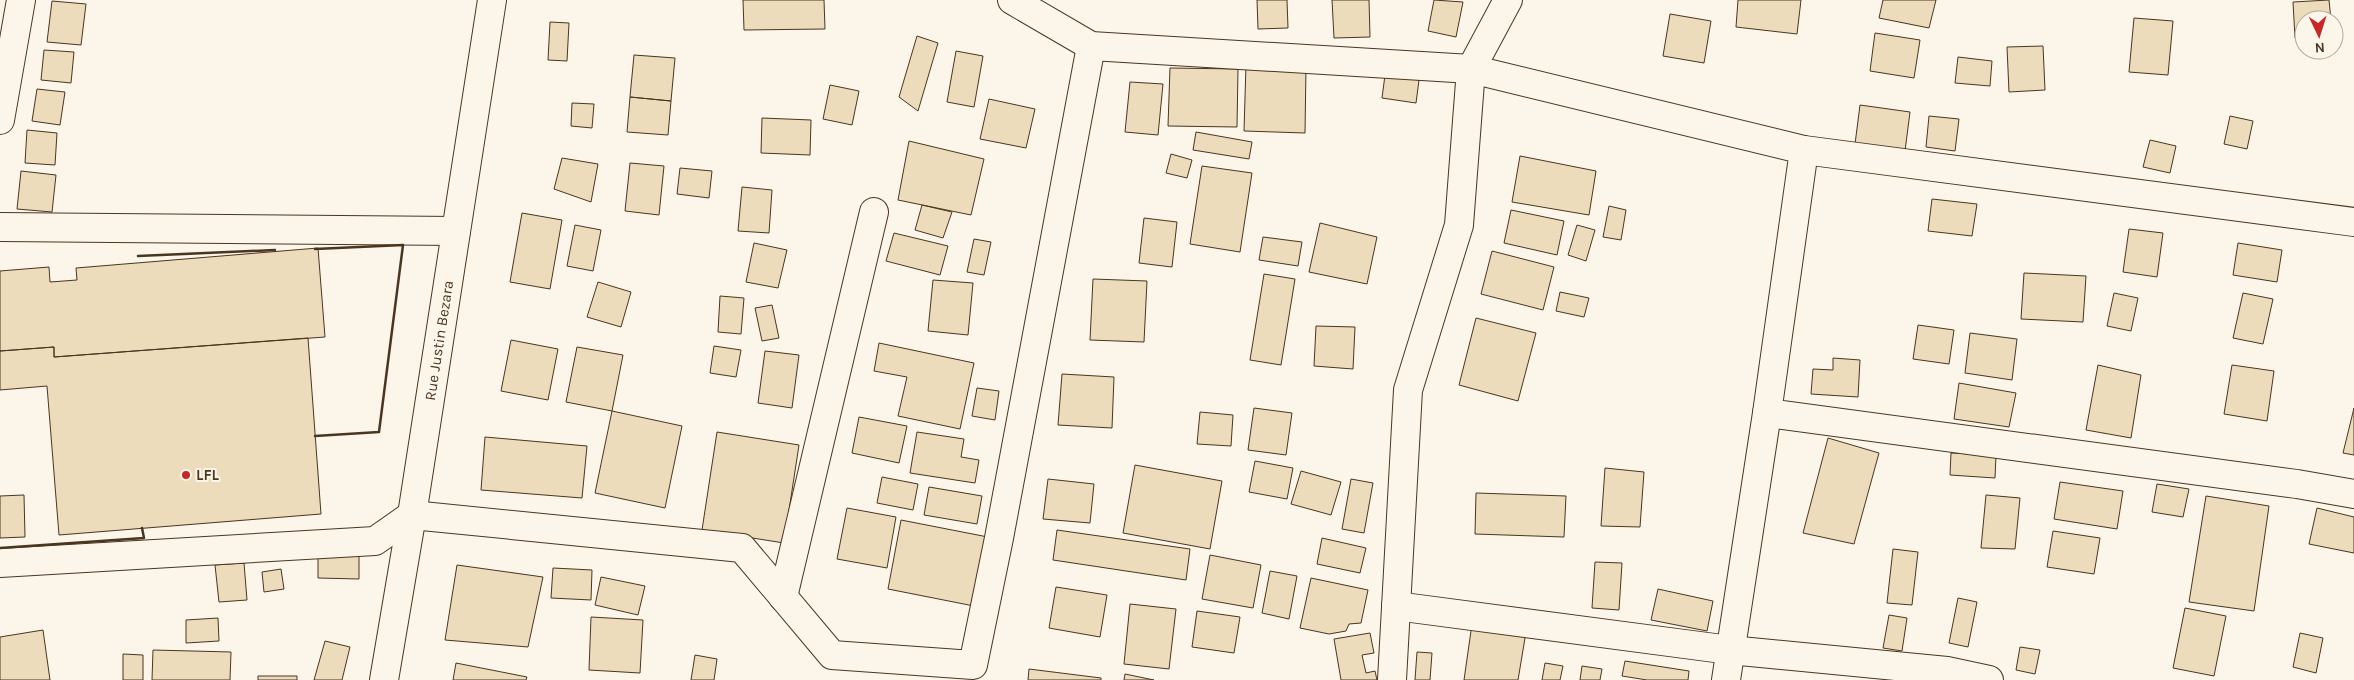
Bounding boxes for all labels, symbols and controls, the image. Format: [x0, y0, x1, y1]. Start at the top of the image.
north arrow [2294, 10, 2344, 60]
text: N [2314, 39, 2325, 56]
street label: Rue Justin Bezara [421, 279, 457, 402]
place label: LFL [196, 466, 220, 484]
marker: LFL [180, 469, 192, 481]

